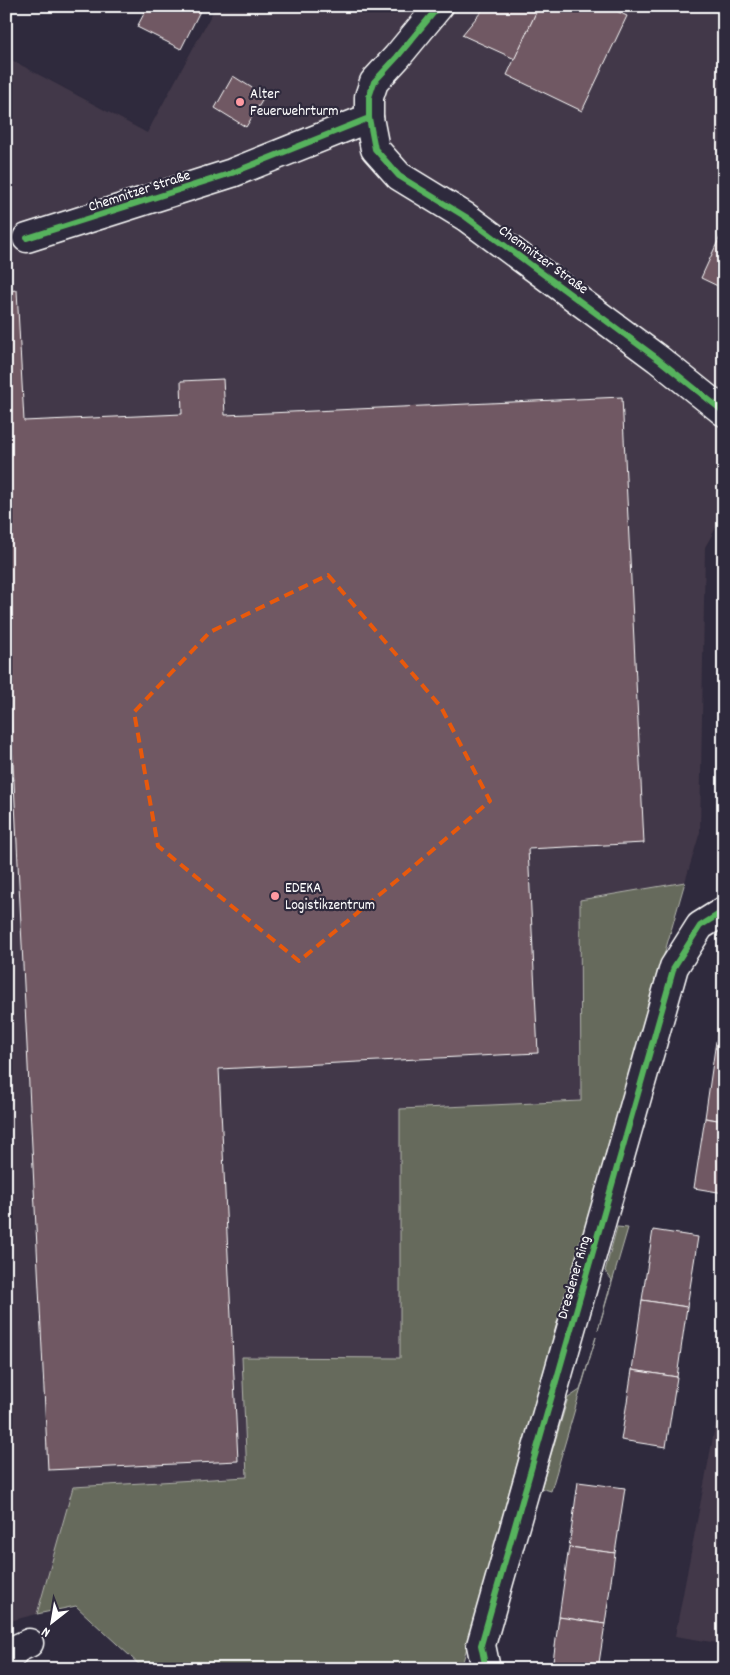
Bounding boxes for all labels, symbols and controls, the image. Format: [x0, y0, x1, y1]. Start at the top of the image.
place label: Alter Feuerwehrturm [250, 84, 339, 123]
marker: Alter Feuerwehrturm [234, 96, 246, 108]
street label: Chemnitzer Straße [86, 165, 194, 219]
street label: Chemnitzer Straße [493, 221, 593, 301]
place label: EDEKA Logistikzentrum [285, 878, 375, 917]
marker: EDEKA Logistikzentrum [269, 890, 281, 902]
street label: Dresdener Ring [553, 1233, 597, 1322]
north arrow [28, 1598, 78, 1648]
text: N [38, 1621, 54, 1642]

